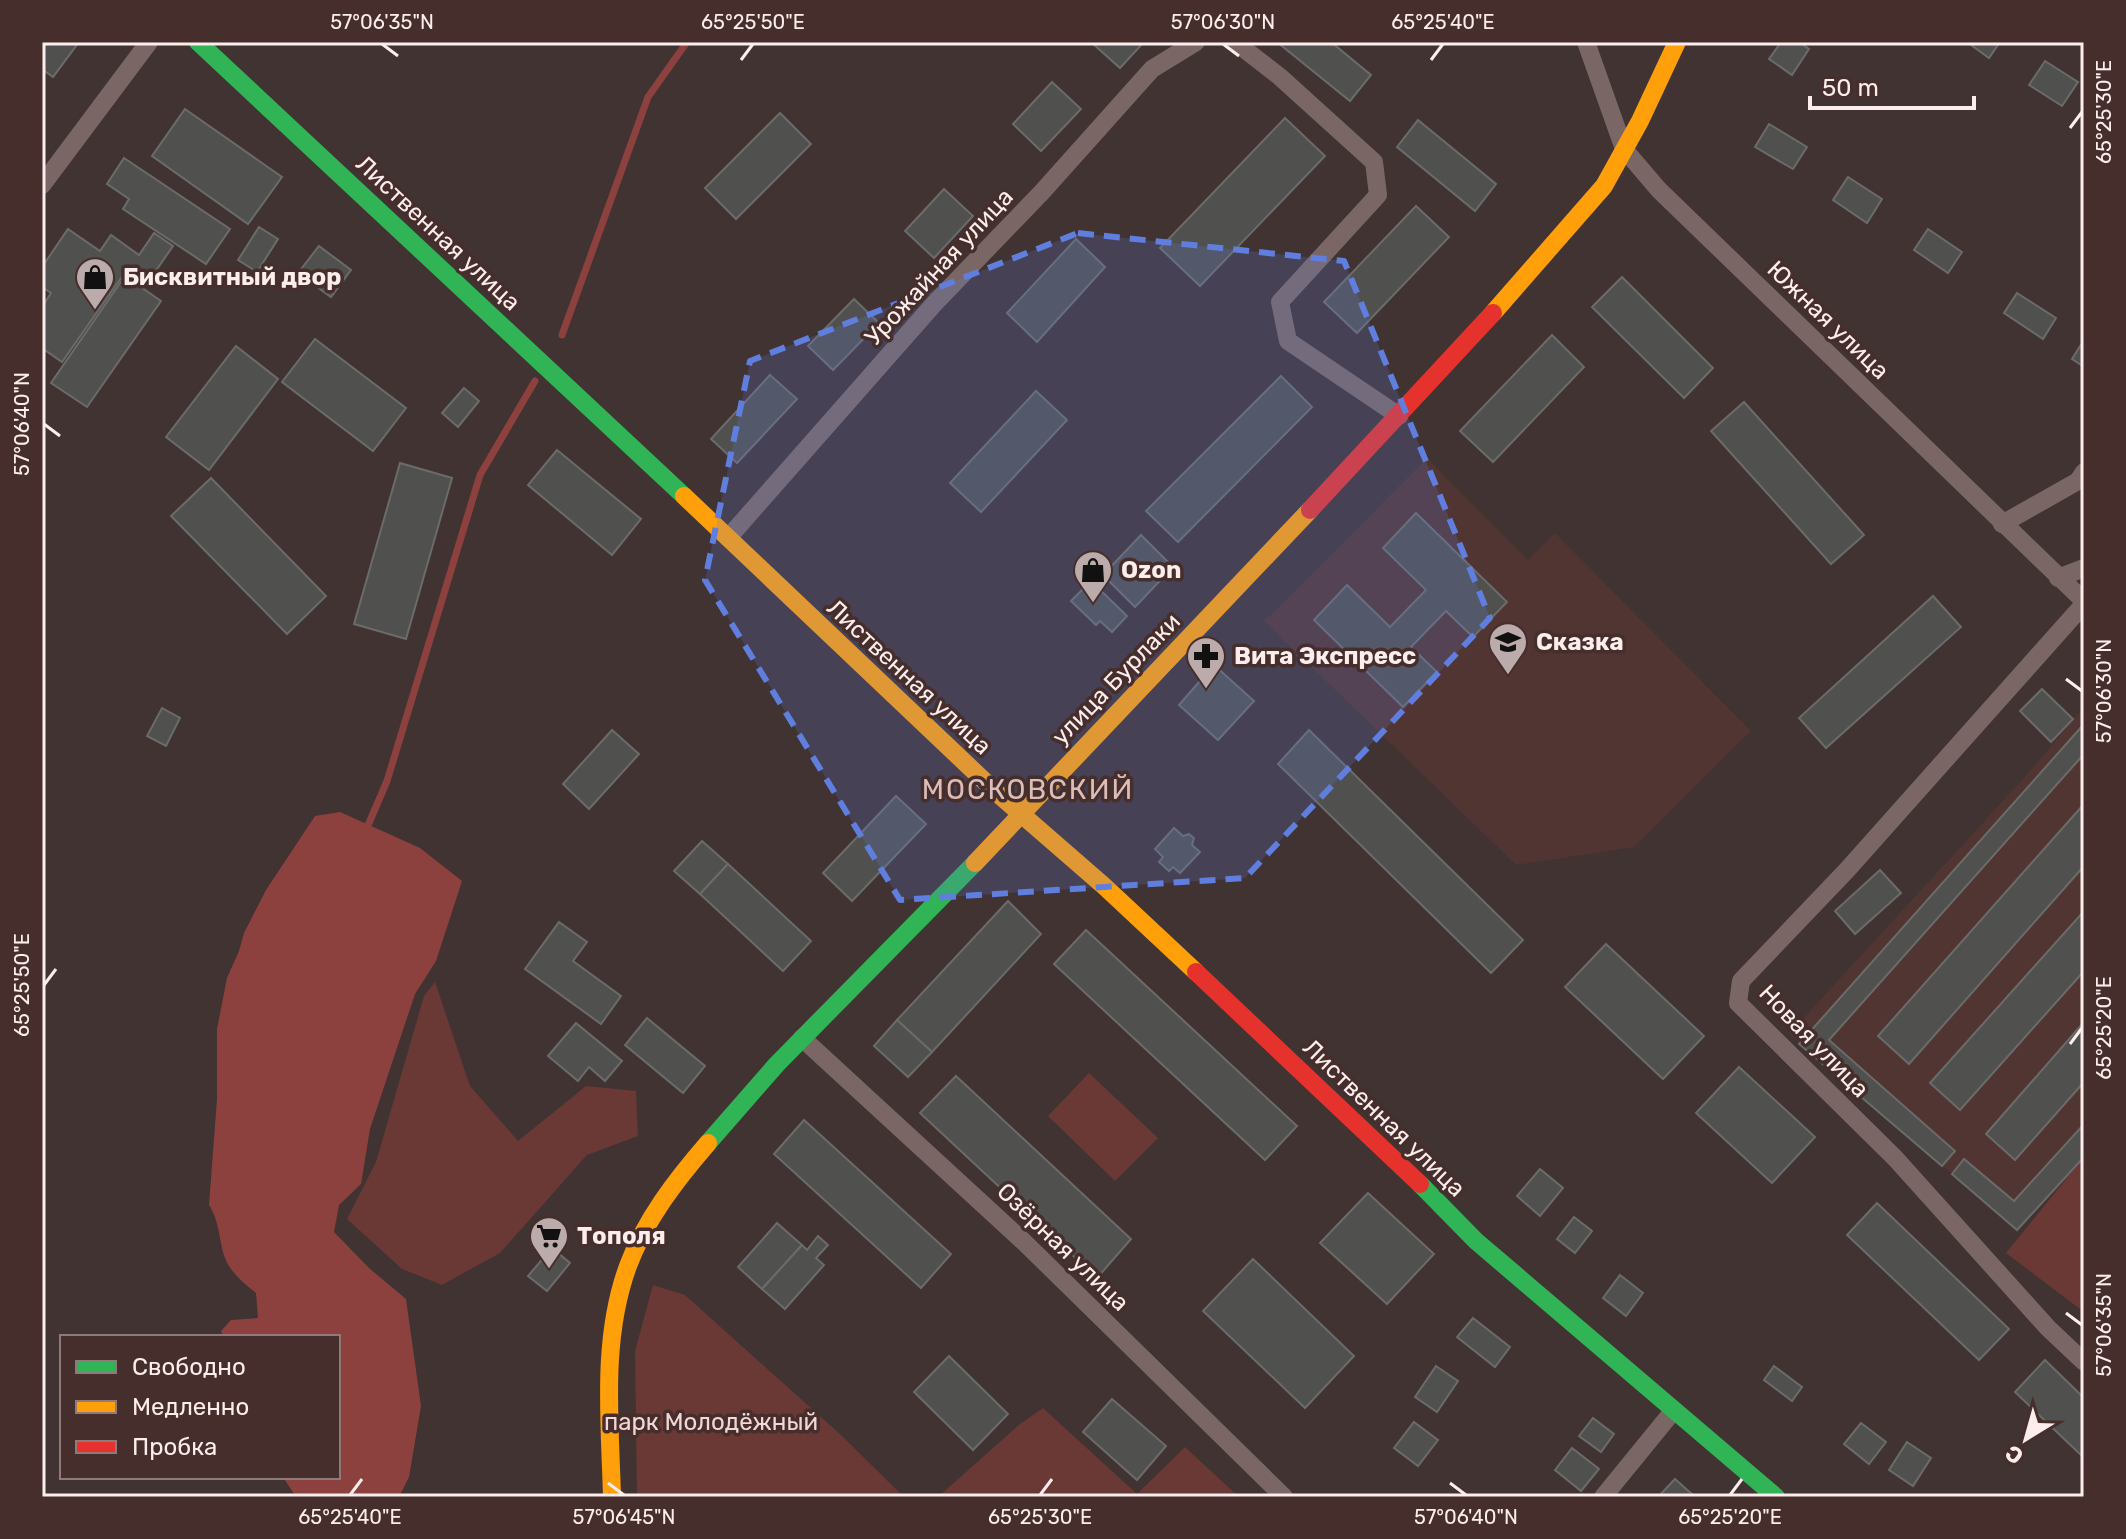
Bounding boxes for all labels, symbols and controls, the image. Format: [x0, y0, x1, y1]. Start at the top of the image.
text: 57°06'35"N [330, 10, 434, 34]
text: 65°25'50"E [701, 10, 805, 34]
text: 57°06'30"N [1171, 10, 1275, 34]
text: 65°25'40"E [1391, 10, 1495, 34]
scale bar [1810, 60, 1974, 110]
text: 65°25'30"E [2092, 60, 2116, 164]
text: 50 m [1822, 74, 1879, 102]
street label: Лиственная улица [350, 150, 526, 316]
street label: Урожайная улица [859, 183, 1019, 351]
street label: Южная улица [1761, 255, 1895, 385]
shop icon: Бисквитный двор [74, 256, 116, 311]
place label: Бисквитный двор [123, 263, 341, 291]
text: 57°06'40"N [10, 372, 34, 476]
shop icon: Ozon [1072, 549, 1114, 604]
place label: Ozon [1121, 556, 1181, 584]
street label: Лиственная улица [821, 594, 997, 760]
street label: улица Бурлаки [1046, 607, 1186, 751]
school or university icon: Сказка [1487, 621, 1529, 676]
place label: Сказка [1536, 628, 1624, 656]
pharmacy icon: Вита Экспресс [1185, 635, 1227, 690]
text: 57°06'30"N [2092, 639, 2116, 743]
place label: Вита Экспресс [1234, 642, 1416, 670]
district label: МОСКОВСКИЙ [922, 773, 1134, 806]
text: 65°25'50"E [10, 933, 34, 1037]
text: 65°25'20"E [2092, 976, 2116, 1080]
street label: Новая улица [1753, 979, 1875, 1103]
street label: Лиственная улица [1297, 1033, 1471, 1203]
street label: Озёрная улица [991, 1177, 1135, 1317]
supermarket icon: Тополя [528, 1215, 570, 1270]
place label: Тополя [577, 1222, 666, 1250]
text: 57°06'35"N [2092, 1273, 2116, 1377]
legend [60, 1335, 340, 1479]
text: Свободно [132, 1353, 246, 1381]
text: Медленно [132, 1393, 249, 1421]
north arrow [1986, 1399, 2066, 1479]
park label: парк Молодёжный [604, 1408, 818, 1436]
text: Пробка [132, 1433, 217, 1461]
text: С [2000, 1439, 2029, 1470]
text: 65°25'40"E [298, 1505, 402, 1529]
text: 57°06'45"N [573, 1505, 675, 1529]
text: 65°25'30"E [988, 1505, 1092, 1529]
text: 57°06'40"N [1414, 1505, 1518, 1529]
text: 65°25'20"E [1678, 1505, 1782, 1529]

